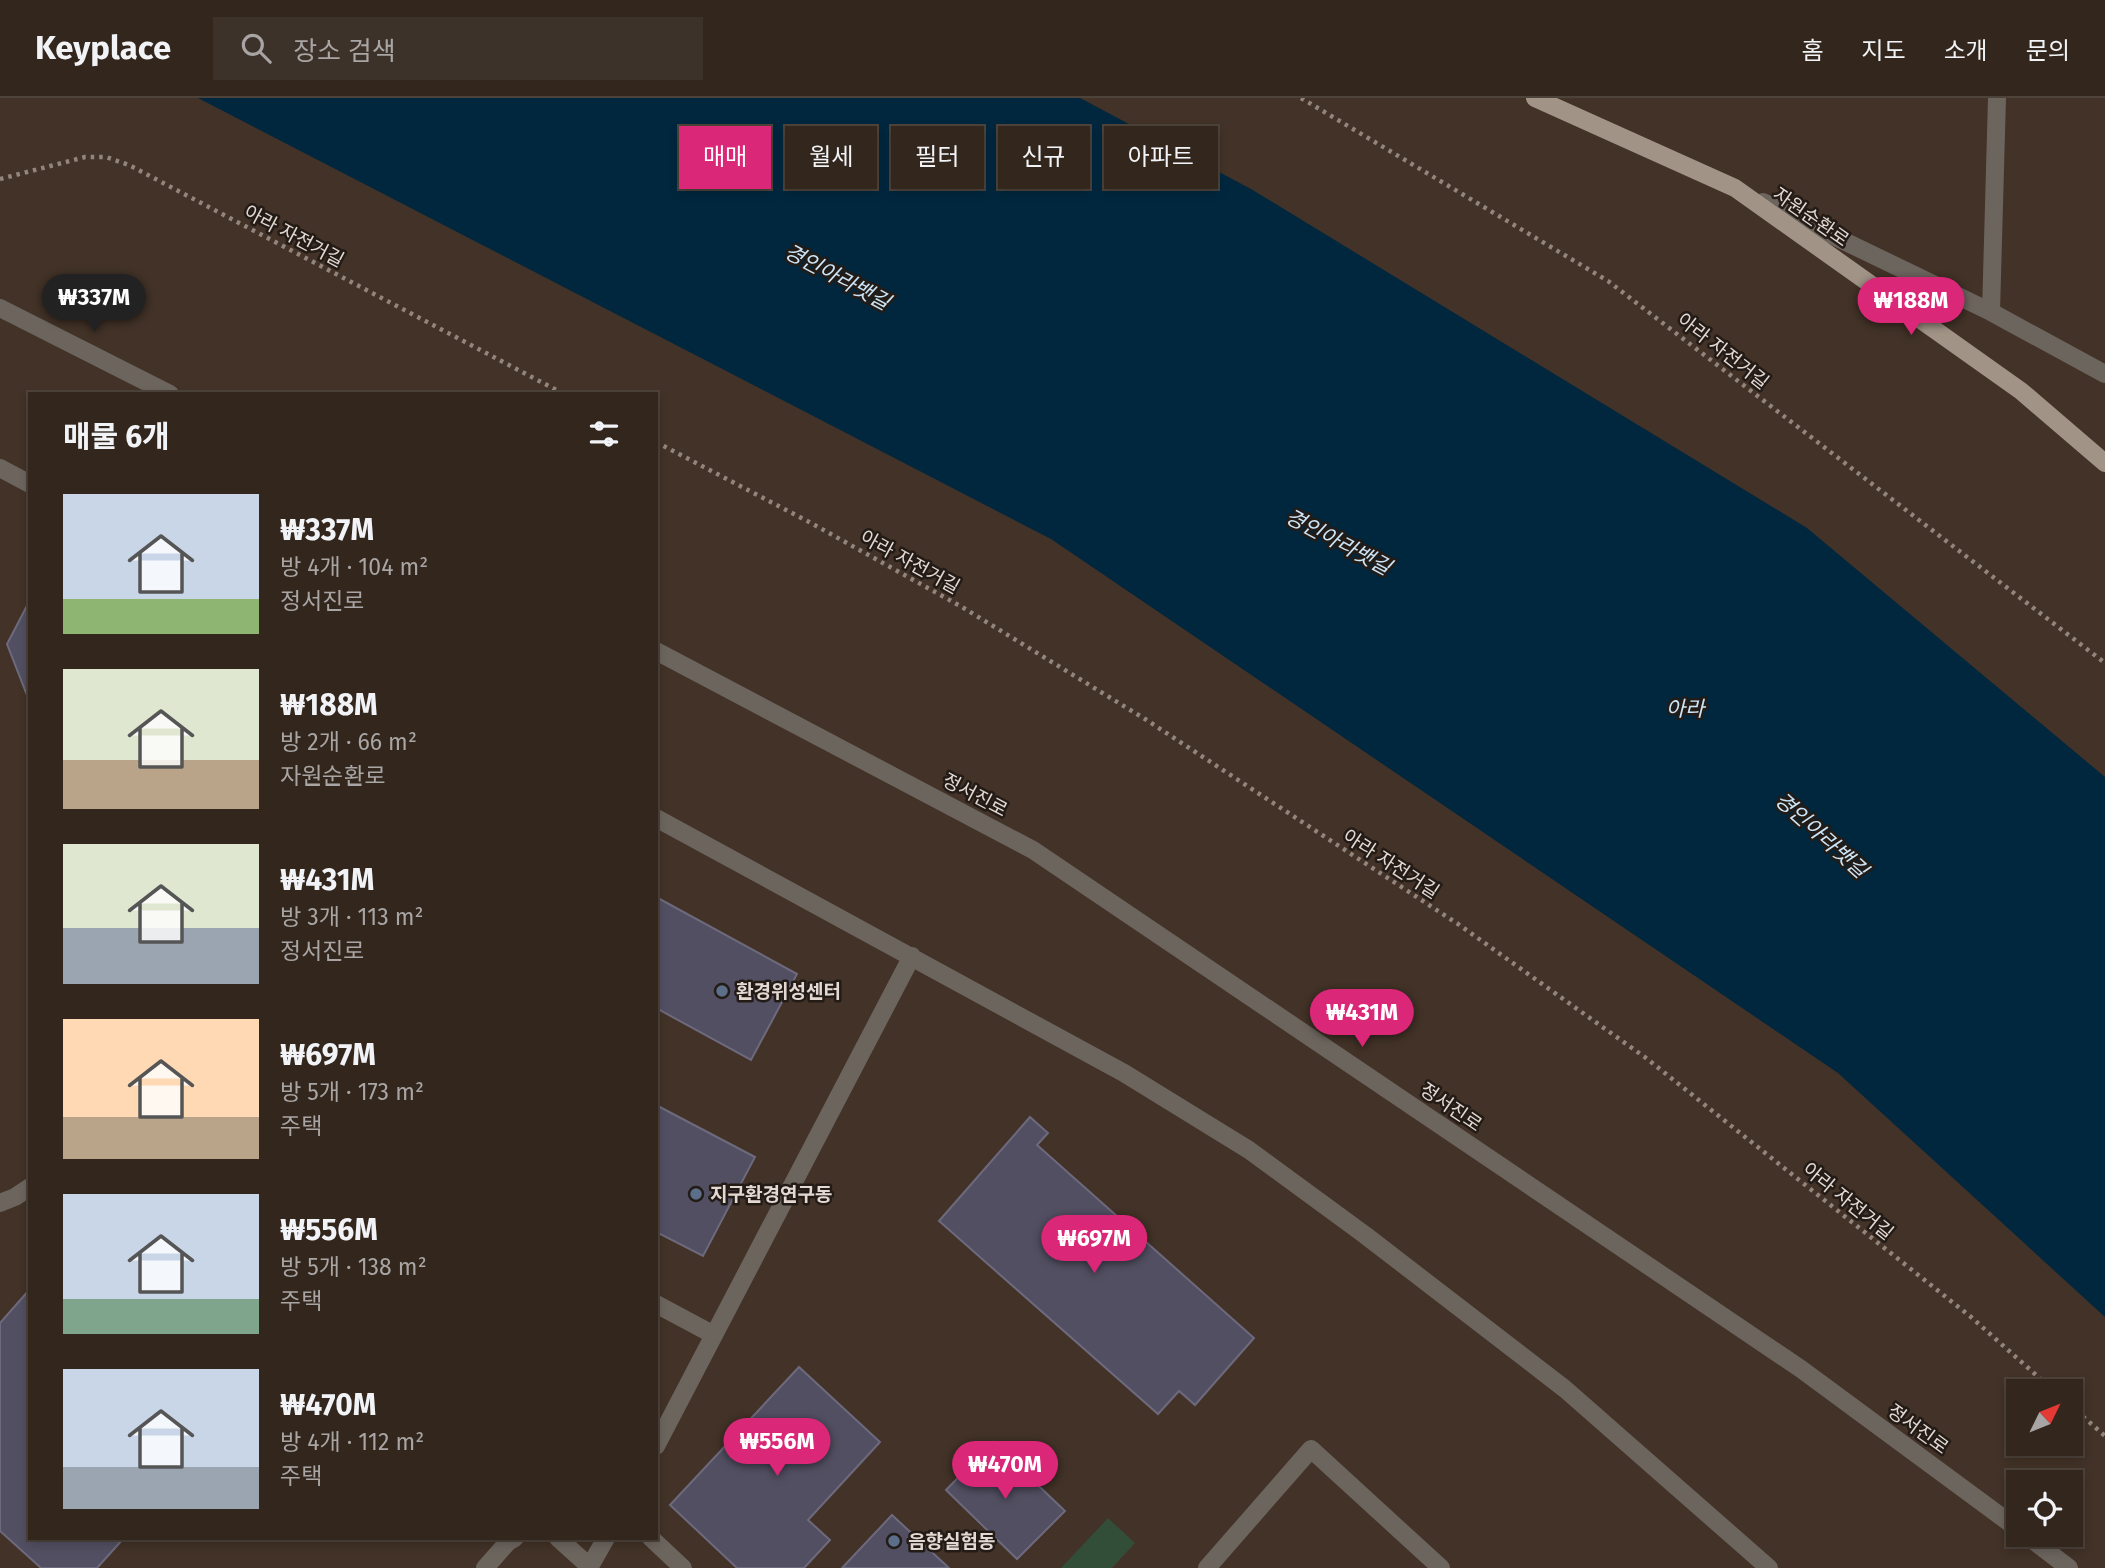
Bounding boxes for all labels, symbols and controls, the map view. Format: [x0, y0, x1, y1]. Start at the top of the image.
search box [213, 17, 703, 80]
text: Keyplace [35, 28, 171, 68]
icon: search [237, 29, 275, 67]
text: 장소 검색 [293, 36, 396, 67]
text: 홈 [1801, 37, 1823, 65]
text: 지도 [1861, 37, 1906, 65]
text: 소개 [1944, 37, 1988, 65]
text: 문의 [2026, 37, 2070, 65]
chip: 매매 [679, 126, 771, 189]
chip: 월세 [785, 126, 877, 189]
chip: 필터 [891, 126, 984, 189]
chip: 신규 [998, 126, 1090, 189]
chip: 아파트 [1104, 126, 1218, 189]
street label: 자원순환로 [1769, 183, 1853, 251]
street label: 아라 자전거길 [240, 200, 348, 272]
water label: 경인아라뱃길 [780, 238, 896, 316]
pin: ₩337M [45, 274, 143, 334]
pin: ₩188M [1862, 278, 1960, 337]
text: ₩337M [58, 283, 130, 311]
text: ₩188M [1874, 286, 1948, 314]
street label: 아라 자전거길 [1673, 308, 1773, 394]
icon: filters [585, 415, 623, 453]
text: 매물 6개 [63, 419, 170, 455]
water label: 경인아라뱃길 [1281, 503, 1397, 581]
text: ₩337M [280, 512, 374, 548]
icon: home [119, 522, 203, 606]
street label: 아라 자전거길 [856, 525, 964, 599]
text: 방 4개 · 104 m² [280, 553, 428, 581]
text: 정서진로 [280, 587, 365, 615]
text: ₩188M [280, 687, 378, 723]
water label: 아라 [1666, 696, 1707, 722]
icon: home [119, 697, 203, 781]
text: 방 2개 · 66 m² [280, 728, 417, 756]
text: 자원순환로 [280, 762, 386, 790]
street label: 정서진로 [939, 768, 1011, 822]
water label: 경인아라뱃길 [1769, 787, 1874, 885]
street label: 아라 자전거길 [1339, 824, 1443, 904]
text: ₩431M [280, 862, 374, 898]
icon: home [119, 872, 203, 956]
text: 방 3개 · 113 m² [280, 903, 424, 931]
text: 정서진로 [280, 937, 365, 965]
place label: 환경위성센터 [736, 980, 841, 1003]
marker: 환경위성센터 [714, 983, 730, 999]
pin: ₩431M [1313, 990, 1411, 1049]
text: ₩431M [1326, 998, 1398, 1026]
text: ₩697M [280, 1037, 376, 1073]
icon: home [119, 1047, 203, 1131]
text: 방 5개 · 173 m² [280, 1078, 424, 1106]
street label: 정서진로 [1416, 1078, 1486, 1136]
text: 주택 [280, 1112, 322, 1140]
street label: 아라 자전거길 [1798, 1157, 1898, 1245]
place label: 지구환경연구동 [710, 1183, 832, 1206]
marker: 지구환경연구동 [688, 1186, 704, 1202]
text: ₩556M [280, 1212, 378, 1248]
pin: ₩697M [1045, 1216, 1143, 1275]
icon: home [119, 1222, 203, 1306]
text: ₩697M [1057, 1224, 1131, 1252]
text: 방 5개 · 138 m² [280, 1253, 427, 1281]
text: 주택 [280, 1287, 322, 1315]
north arrow [2006, 1379, 2082, 1456]
map controls [2006, 1379, 2083, 1547]
text: ₩470M [280, 1387, 376, 1423]
icon: home [119, 1397, 203, 1481]
street label: 정서진로 [1883, 1399, 1953, 1459]
pin: ₩556M [728, 1418, 826, 1478]
text: ₩556M [739, 1427, 815, 1455]
text: 방 4개 · 112 m² [280, 1428, 424, 1456]
pin: ₩470M [956, 1442, 1054, 1501]
text: ₩470M [968, 1450, 1042, 1478]
text: 주택 [280, 1462, 322, 1490]
button: locate [2006, 1470, 2083, 1547]
place label: 음향실험동 [908, 1530, 995, 1553]
marker: 음향실험동 [886, 1533, 902, 1549]

